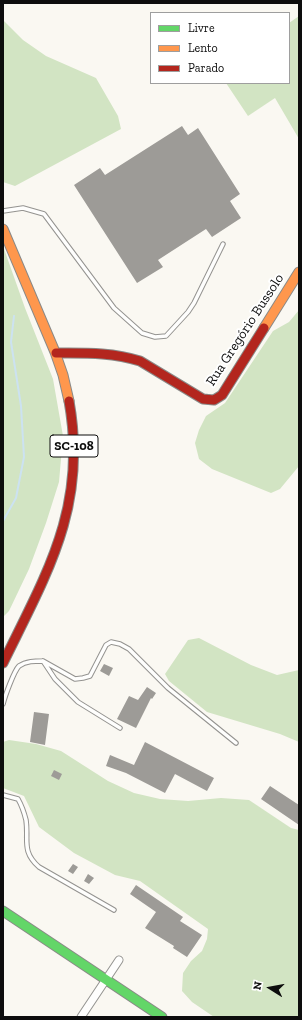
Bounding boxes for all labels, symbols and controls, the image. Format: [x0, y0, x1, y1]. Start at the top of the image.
legend [150, 12, 290, 84]
text: Livre [188, 21, 215, 35]
text: Lento [188, 41, 218, 55]
text: Parado [188, 61, 224, 75]
street label: Rua Gregório Bussolo [202, 271, 288, 389]
road number: SC-108 [50, 435, 98, 457]
north arrow [250, 968, 290, 1008]
text: N [251, 980, 265, 991]

